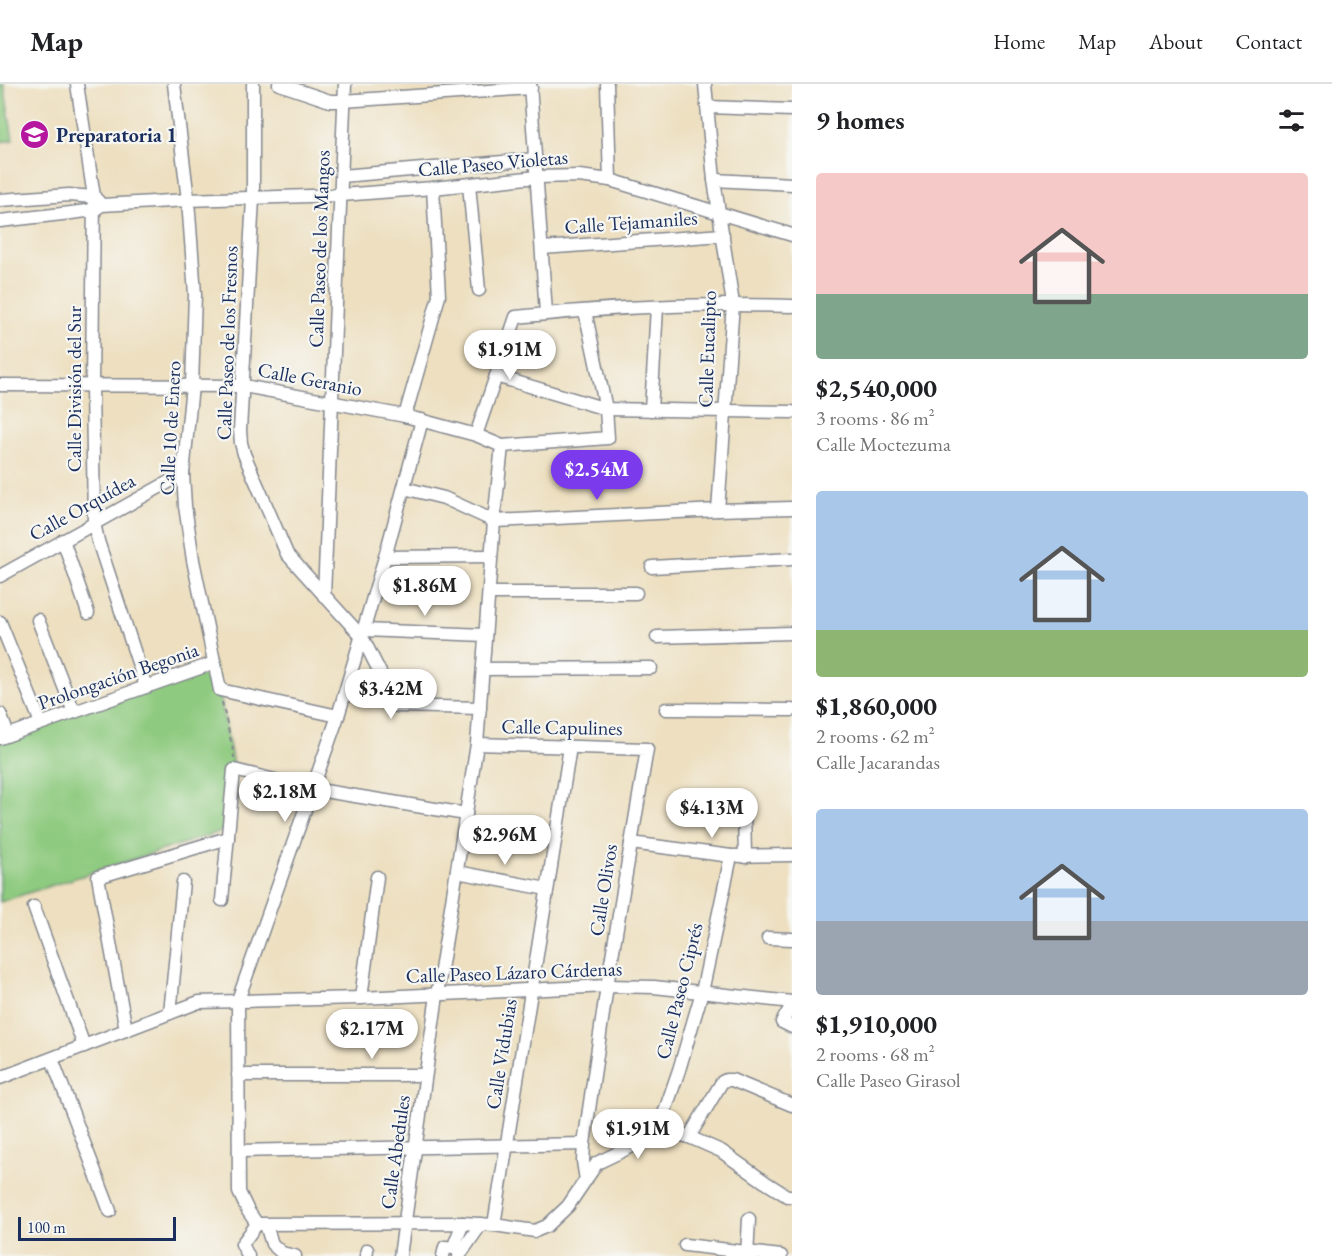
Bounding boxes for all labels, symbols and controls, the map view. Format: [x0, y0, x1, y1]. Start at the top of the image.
text: Map [30, 23, 83, 59]
text: Home [993, 28, 1045, 55]
text: Map [1078, 28, 1116, 55]
text: About [1149, 28, 1202, 55]
text: Contact [1235, 28, 1302, 55]
text: 9 homes [816, 103, 905, 137]
icon: filters [1275, 104, 1308, 137]
school or university icon: Preparatoria 1 [19, 119, 51, 151]
place label: Preparatoria 1 [56, 122, 177, 148]
street label: Calle Paseo Violetas [417, 143, 569, 183]
street label: Calle Paseo de los Mangos [303, 150, 335, 348]
street label: Calle Tejamaniles [564, 204, 698, 240]
icon: home [1008, 212, 1116, 320]
street label: Calle Paseo de los Fresnos [211, 245, 243, 441]
street label: Calle Eucalipto [692, 290, 722, 408]
street label: Calle División del Sur [61, 306, 87, 472]
pin: $1.91M [461, 330, 559, 381]
text: $1.91M [478, 336, 542, 362]
street label: Calle Geranio [256, 356, 365, 402]
street label: Calle 10 de Enero [153, 360, 187, 496]
text: $2,540,000 [816, 371, 937, 405]
text: 3 rooms · 86 m² [816, 405, 935, 431]
text: Calle Moctezuma [816, 431, 951, 457]
pin: $2.54M [548, 450, 646, 501]
text: $2.54M [565, 456, 629, 482]
street label: Calle Orquídea [24, 467, 140, 547]
icon: home [1008, 530, 1116, 638]
pin: $1.86M [376, 566, 474, 617]
text: $1.86M [393, 572, 457, 598]
street label: Prolongación Begonia [34, 636, 202, 716]
pin: $3.42M [342, 669, 440, 720]
text: $3.42M [359, 675, 423, 701]
text: $1,860,000 [816, 689, 937, 723]
street label: Calle Capulines [501, 713, 623, 741]
text: 2 rooms · 62 m² [816, 723, 935, 749]
text: Calle Jacarandas [816, 749, 940, 775]
pin: $2.18M [236, 772, 334, 823]
text: $2.18M [253, 778, 317, 804]
pin: $4.13M [663, 788, 761, 839]
text: $4.13M [680, 794, 744, 820]
pin: $2.96M [456, 815, 554, 866]
text: $2.96M [473, 821, 537, 847]
street label: Calle Olivos [583, 842, 623, 938]
icon: home [1008, 848, 1116, 956]
street label: Calle Paseo Ciprés [649, 920, 709, 1062]
street label: Calle Paseo Lázaro Cárdenas [405, 955, 623, 989]
street label: Calle Vidubias [479, 997, 523, 1111]
text: $1,910,000 [816, 1007, 937, 1041]
pin: $2.17M [323, 1009, 421, 1060]
text: $2.17M [340, 1015, 404, 1041]
text: 2 rooms · 68 m² [816, 1041, 935, 1067]
text: Calle Paseo Girasol [816, 1067, 961, 1093]
street label: Calle Abedules [374, 1093, 416, 1211]
pin: $1.91M [589, 1109, 687, 1160]
text: $1.91M [606, 1115, 670, 1141]
scale bar [18, 1214, 176, 1242]
text: 100 m [27, 1217, 66, 1238]

